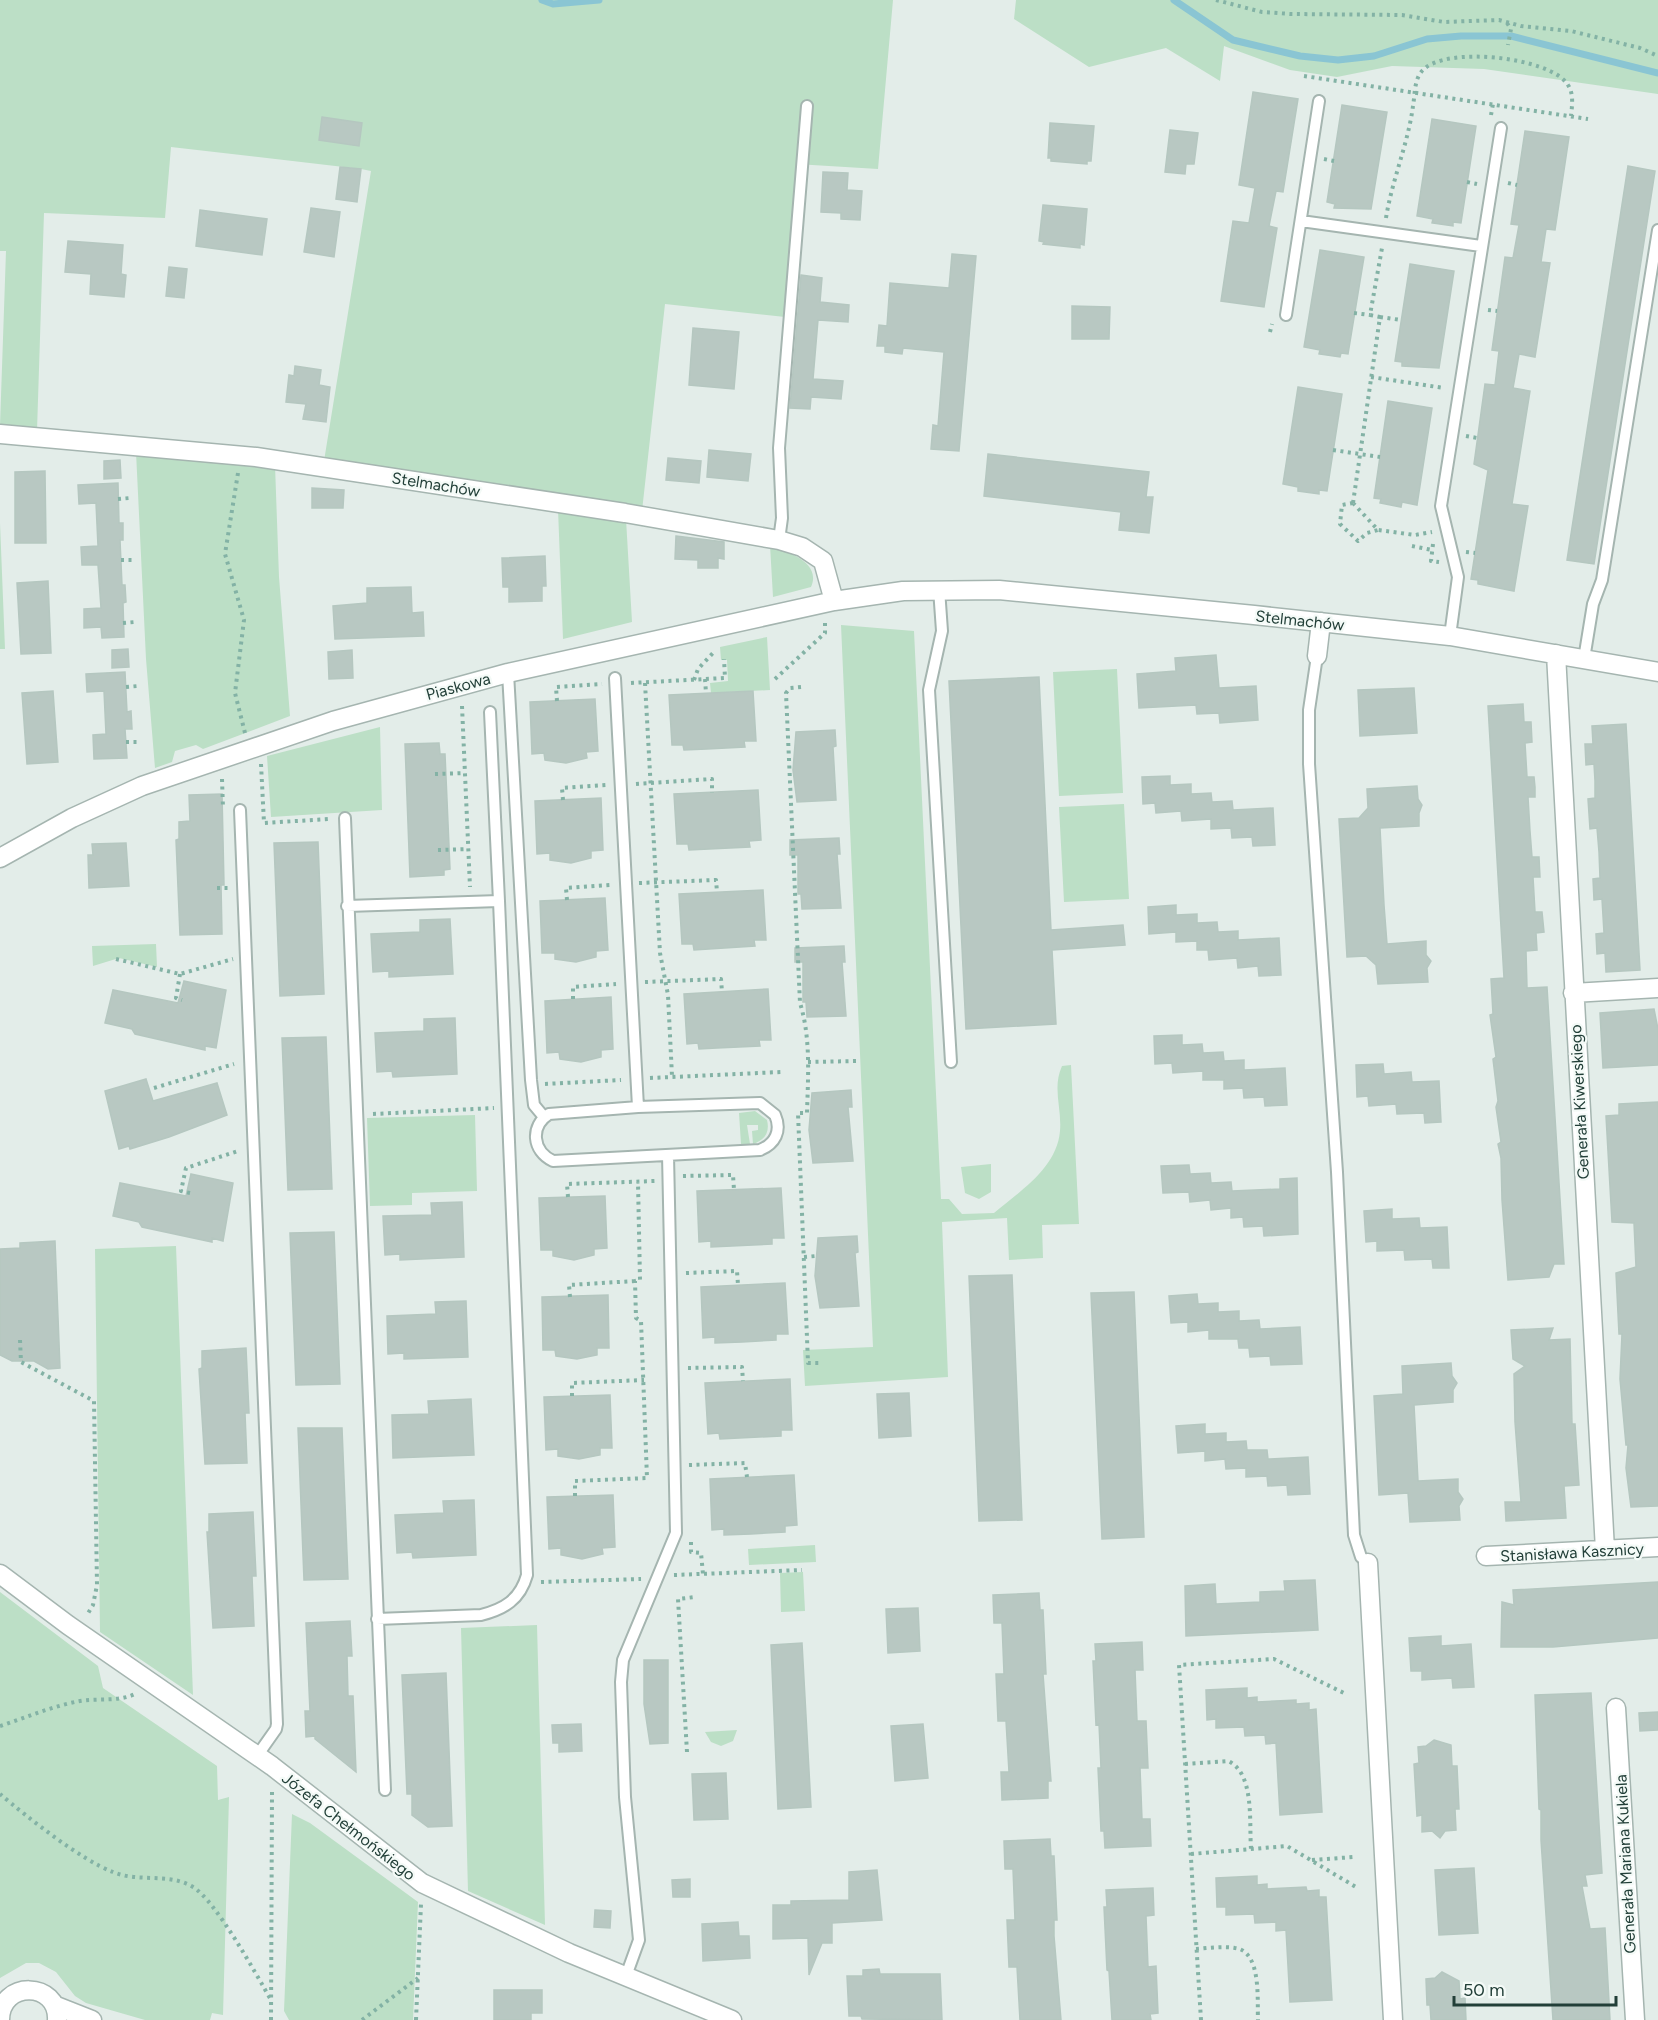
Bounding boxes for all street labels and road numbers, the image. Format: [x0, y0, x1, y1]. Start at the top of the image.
street label: Stelmachów [390, 468, 482, 501]
street label: Stelmachów [1255, 606, 1346, 635]
street label: Piaskowa [424, 669, 492, 704]
street label: Generała Kiwerskiego [1566, 1024, 1593, 1180]
street label: Stanisława Kasznicy [1500, 1539, 1645, 1566]
street label: Józefa Chełmońskiego [278, 1768, 419, 1884]
street label: Generała Mariana Kukiela [1611, 1774, 1640, 1954]

